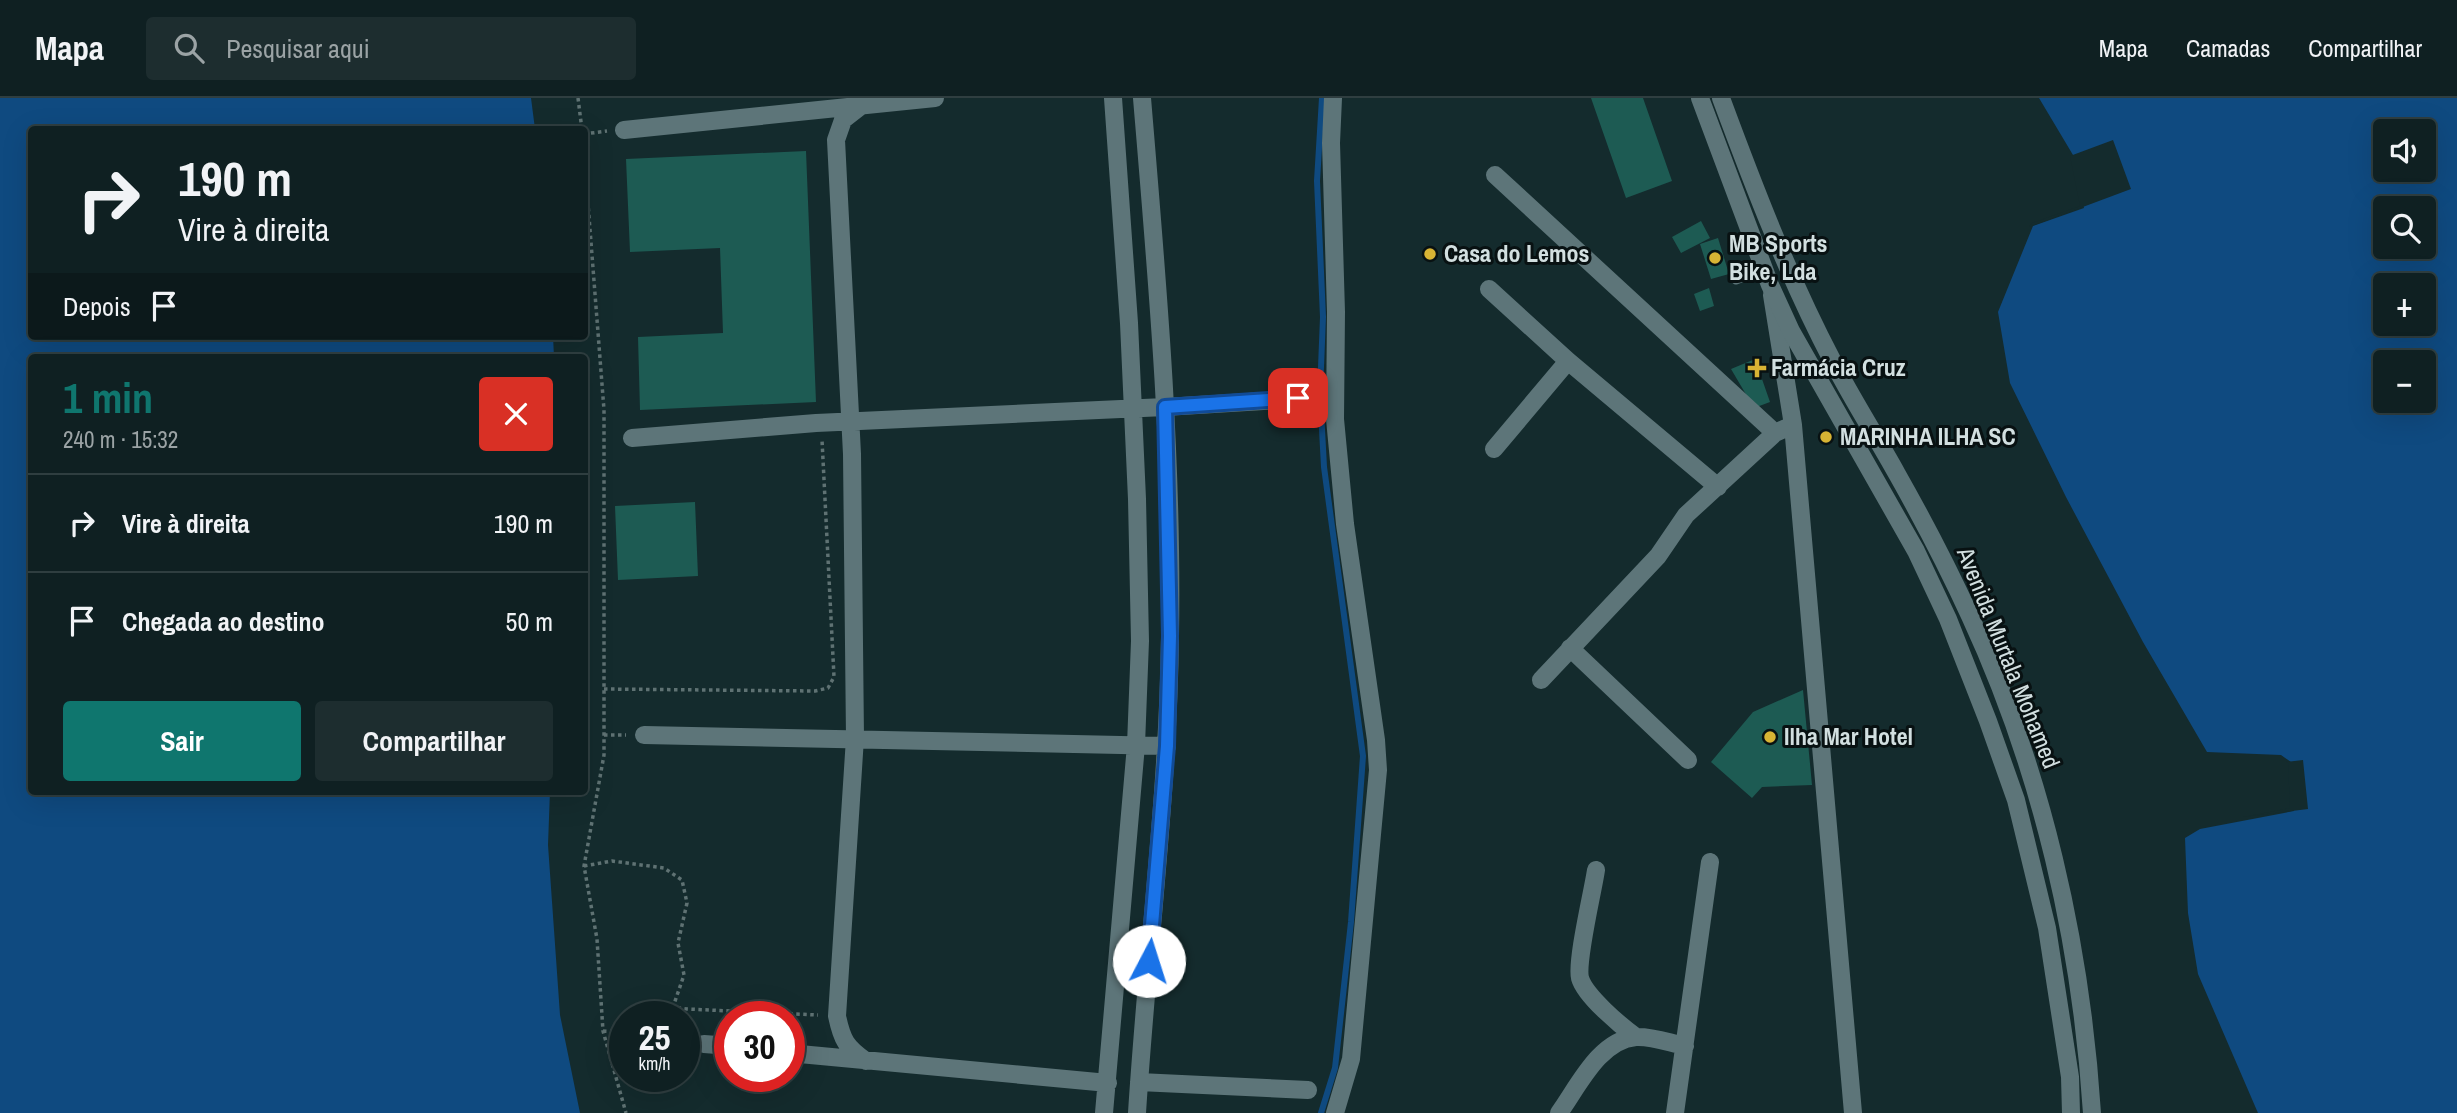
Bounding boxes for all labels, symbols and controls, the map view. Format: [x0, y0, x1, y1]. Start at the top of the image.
search box [146, 17, 636, 80]
text: Mapa [35, 26, 104, 70]
icon: search [170, 29, 208, 67]
text: Pesquisar aqui [226, 31, 370, 66]
text: Mapa [2099, 32, 2148, 64]
text: Camadas [2186, 32, 2270, 64]
text: Compartilhar [2308, 32, 2422, 64]
map controls [2373, 119, 2436, 413]
button: sound [2373, 119, 2436, 182]
text: 190 m [178, 145, 292, 211]
icon: right [63, 154, 154, 245]
button: search [2373, 196, 2436, 259]
text: Vire à direita [178, 208, 329, 251]
place label: MB Sports Bike, Lda [1729, 227, 1827, 287]
place label: Casa do Lemos [1444, 237, 1590, 269]
marker: Casa do Lemos [1422, 246, 1438, 262]
marker: MB Sports Bike, Lda [1707, 250, 1723, 266]
button: + [2373, 273, 2436, 336]
icon: arrive [145, 287, 183, 325]
text: Depois [63, 289, 131, 324]
button: − [2373, 350, 2436, 413]
place label: Farmácia Cruz [1771, 351, 1906, 383]
marker: Farmácia Cruz [1749, 360, 1765, 376]
pin [1268, 368, 1328, 428]
text: 1 min [63, 370, 153, 426]
button: close [479, 377, 553, 451]
icon: arrive [1279, 379, 1317, 417]
place label: MARINHA ILHA SC [1840, 420, 2016, 452]
text: 240 m · 15:32 [63, 424, 178, 455]
marker: MARINHA ILHA SC [1818, 429, 1834, 445]
icon: right [63, 504, 101, 542]
text: Vire à direita [122, 506, 250, 541]
text: 190 m [494, 506, 553, 541]
street label: Avenida Murtala Mohamed [1950, 541, 2068, 773]
icon: arrive [63, 602, 101, 640]
text: Chegada ao destino [122, 604, 325, 639]
text: 50 m [506, 604, 553, 639]
button: Sair [63, 701, 301, 781]
button: Compartilhar [315, 701, 553, 781]
place label: Ilha Mar Hotel [1784, 720, 1913, 752]
marker: Ilha Mar Hotel [1762, 729, 1778, 745]
position arrow [1112, 924, 1186, 998]
speed limit sign: 30 [714, 1001, 805, 1092]
text: 25 [639, 1014, 670, 1061]
text: km/h [639, 1051, 671, 1076]

